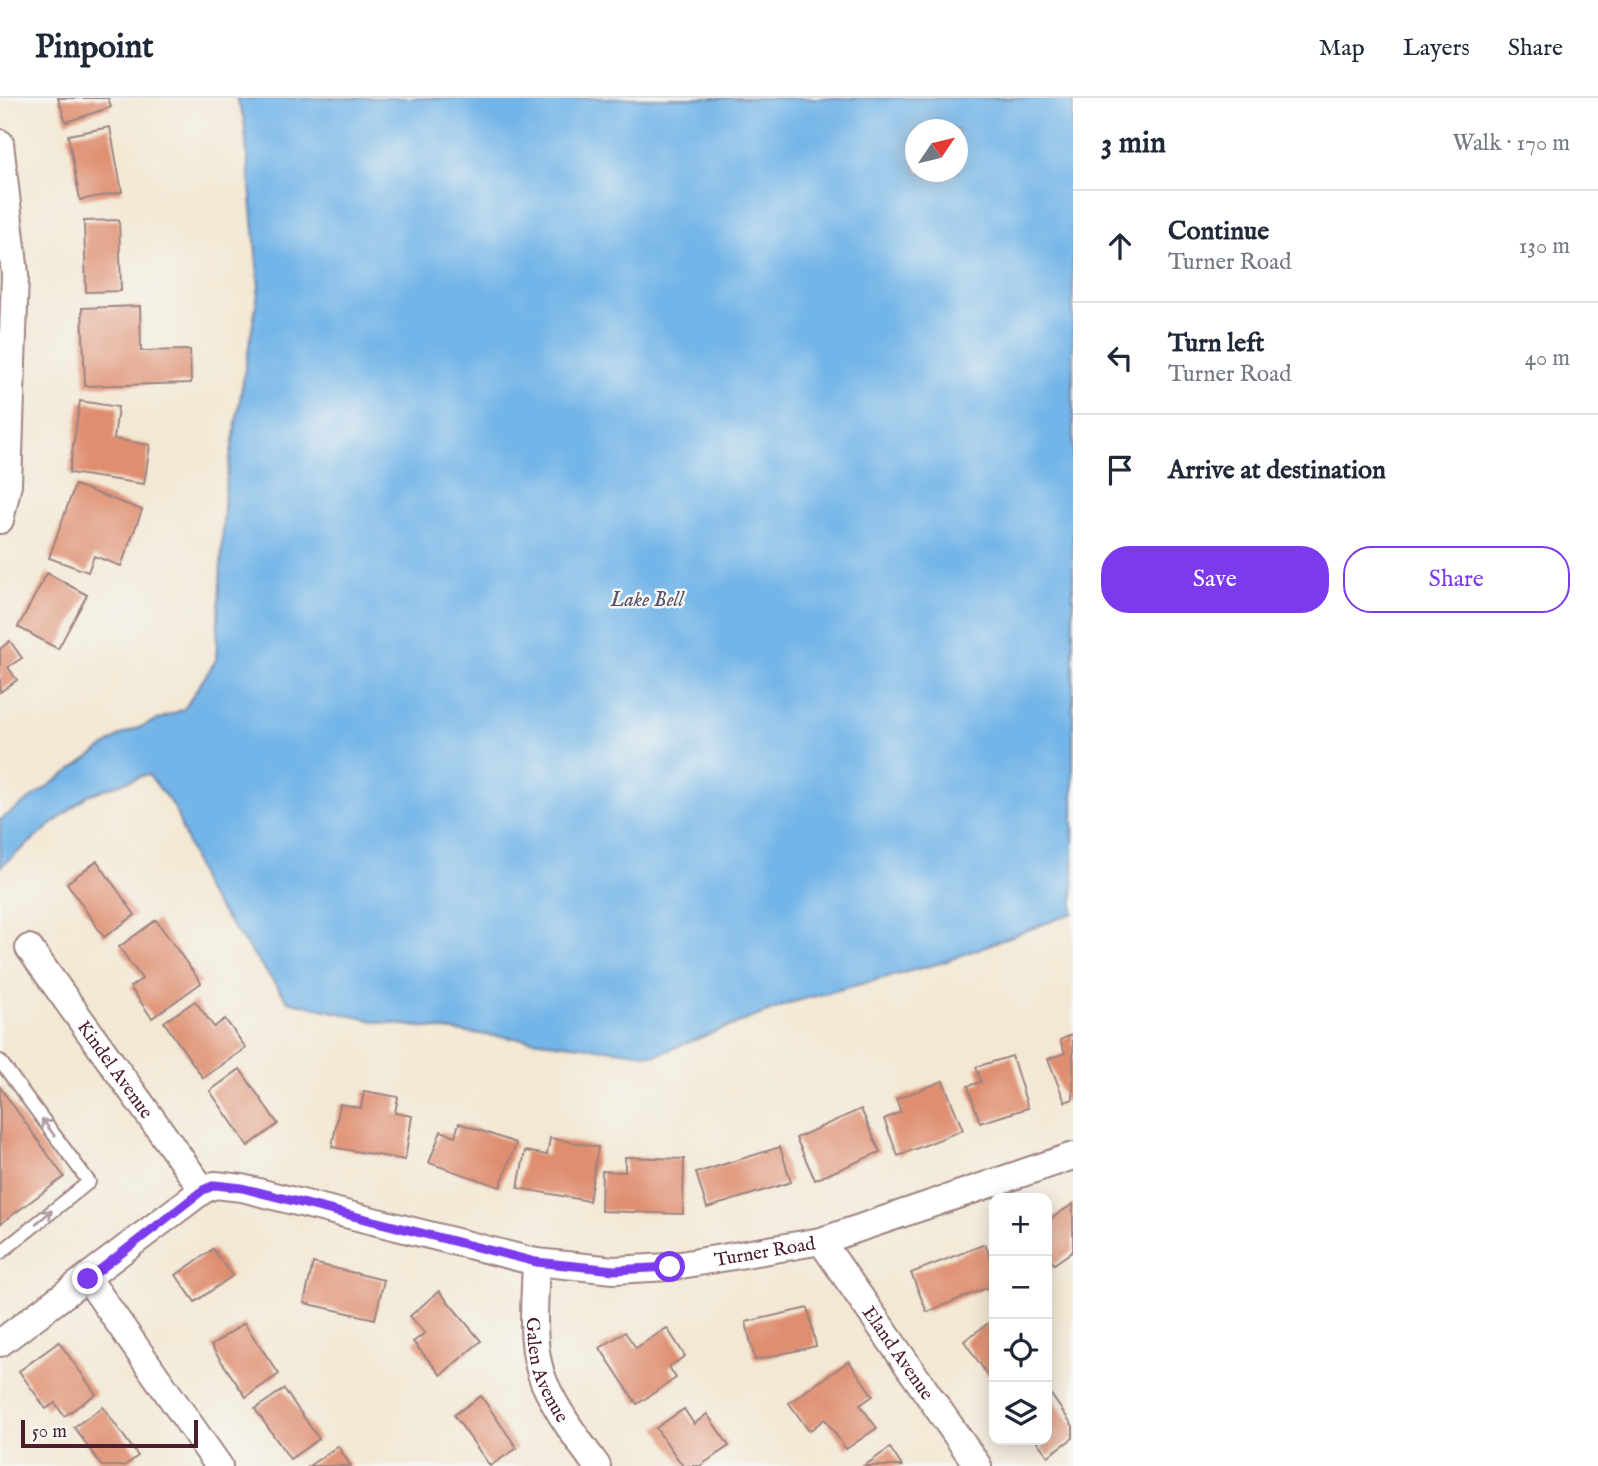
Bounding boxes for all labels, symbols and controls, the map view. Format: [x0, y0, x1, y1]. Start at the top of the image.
text: Pinpoint [35, 27, 154, 69]
text: Map [1319, 33, 1365, 64]
text: Layers [1403, 33, 1470, 64]
text: Share [1508, 33, 1563, 64]
north arrow [905, 119, 968, 182]
text: 3 min [1101, 125, 1166, 163]
text: Walk · 170 m [1452, 129, 1570, 158]
text: Continue [1168, 215, 1269, 248]
icon: ahead [1101, 227, 1139, 265]
text: 130 m [1519, 232, 1570, 261]
text: Turner Road [1168, 248, 1291, 277]
text: Turn left [1168, 327, 1265, 360]
icon: left [1101, 339, 1139, 377]
text: 40 m [1525, 344, 1570, 373]
text: Turner Road [1168, 360, 1291, 389]
icon: arrive [1101, 451, 1139, 489]
text: Arrive at destination [1168, 454, 1386, 487]
button: Save [1101, 546, 1329, 613]
button: Share [1343, 546, 1570, 613]
water label: Lake Bell [610, 587, 686, 614]
street label: Kindel Avenue [71, 1016, 158, 1124]
one-way arrow [41, 1118, 56, 1136]
map controls [989, 1193, 1052, 1445]
button: + [989, 1193, 1052, 1256]
one-way arrow [35, 1210, 53, 1225]
street label: Turner Road [713, 1232, 818, 1273]
route start [654, 1251, 685, 1282]
button: − [989, 1256, 1052, 1319]
route end [72, 1263, 103, 1294]
street label: Eland Avenue [856, 1302, 938, 1406]
street label: Galen Avenue [520, 1317, 573, 1428]
button: locate [989, 1319, 1052, 1382]
button: layers [989, 1382, 1052, 1445]
scale bar [21, 1417, 198, 1449]
text: 50 m [32, 1420, 67, 1444]

